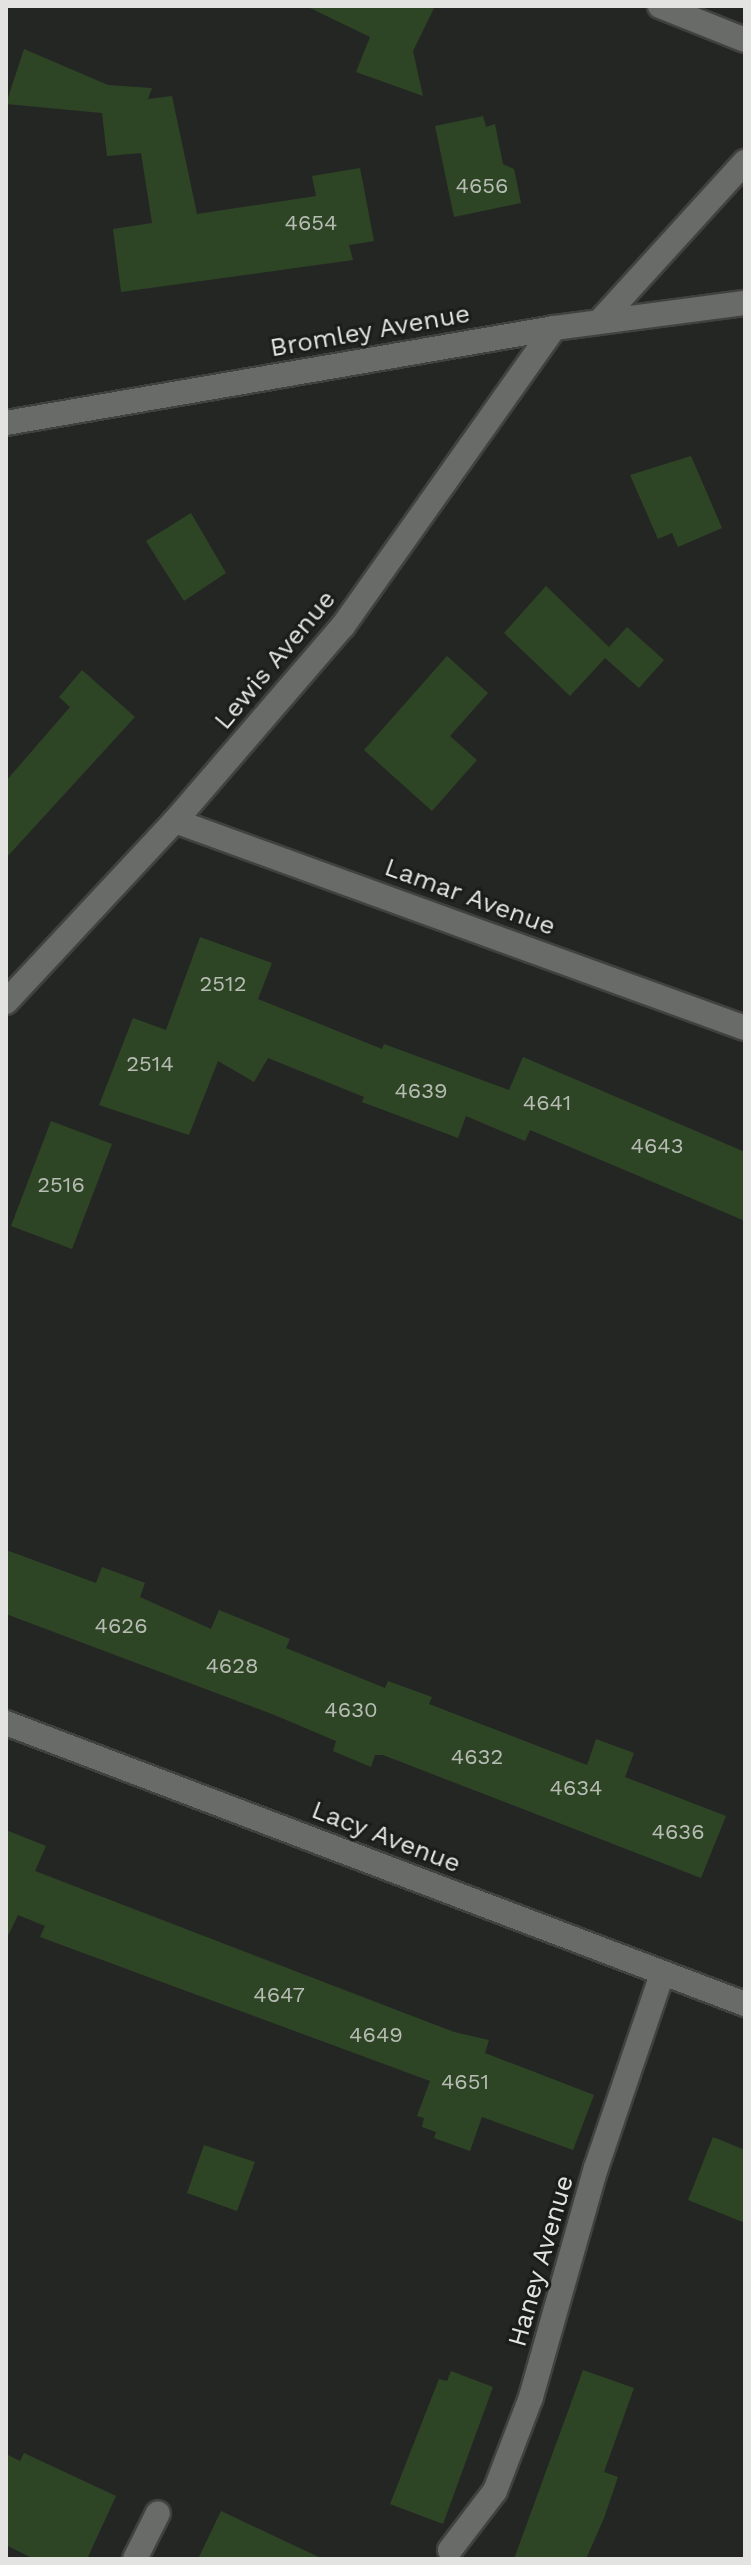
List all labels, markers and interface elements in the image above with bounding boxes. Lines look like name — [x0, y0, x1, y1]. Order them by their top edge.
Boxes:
house number: 4656 — [456, 173, 508, 199]
house number: 4654 — [284, 210, 338, 236]
street label: Bromley Avenue — [267, 298, 473, 364]
street label: Lewis Avenue — [207, 584, 343, 736]
street label: Lamar Avenue — [380, 851, 560, 943]
house number: 2512 — [199, 971, 247, 997]
house number: 2514 — [126, 1051, 174, 1077]
house number: 4639 — [394, 1078, 448, 1104]
house number: 4641 — [523, 1090, 571, 1116]
house number: 4643 — [630, 1133, 684, 1159]
house number: 2516 — [37, 1172, 85, 1198]
house number: 4626 — [94, 1613, 148, 1639]
house number: 4628 — [205, 1653, 259, 1679]
house number: 4630 — [324, 1697, 378, 1723]
house number: 4632 — [451, 1744, 503, 1770]
house number: 4634 — [549, 1775, 603, 1801]
street label: Lacy Avenue — [306, 1794, 466, 1880]
house number: 4636 — [651, 1819, 705, 1845]
house number: 4647 — [253, 1982, 305, 2008]
house number: 4649 — [349, 2022, 403, 2048]
house number: 4651 — [441, 2069, 489, 2095]
street label: Haney Avenue — [501, 2171, 581, 2351]

